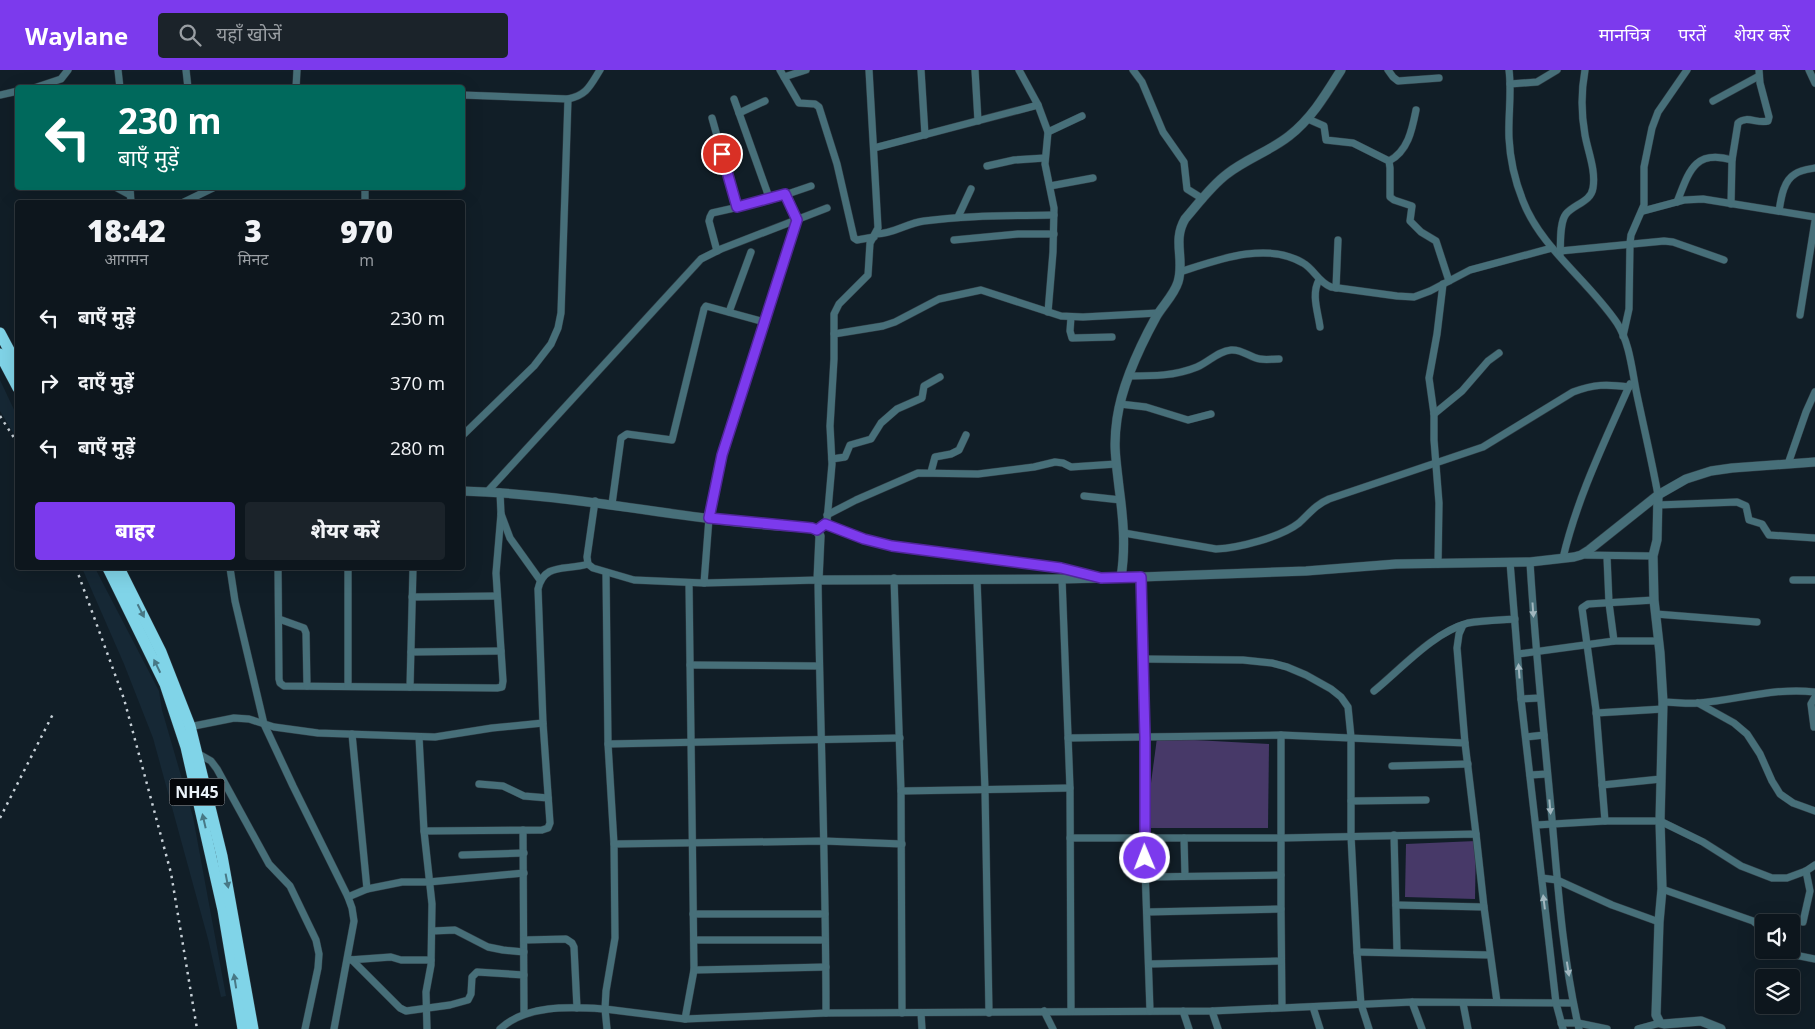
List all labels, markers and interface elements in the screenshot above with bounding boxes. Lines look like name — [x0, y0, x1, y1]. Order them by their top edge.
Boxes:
search box — [158, 13, 508, 58]
text: Waylane — [25, 19, 128, 52]
icon: search — [176, 21, 204, 49]
text: यहाँ खोजें — [216, 21, 282, 47]
text: मानचित्र — [1599, 22, 1650, 46]
text: परतें — [1678, 22, 1706, 46]
text: शेयर करें — [1734, 22, 1790, 46]
text: 230 m — [118, 97, 222, 144]
icon: left — [35, 105, 100, 170]
pin — [701, 133, 743, 175]
icon: arrive — [708, 140, 736, 168]
text: बाएँ मुड़ें — [118, 142, 179, 172]
text: 18:42 — [87, 210, 166, 251]
text: 3 — [244, 210, 262, 251]
text: 970 — [340, 211, 393, 252]
text: आगमन — [104, 248, 148, 270]
text: मिनट — [238, 248, 268, 270]
text: m — [359, 249, 374, 271]
icon: left — [35, 304, 63, 332]
text: बाएँ मुड़ें — [78, 304, 135, 330]
text: 230 m — [390, 305, 445, 331]
icon: right — [35, 369, 63, 397]
text: दाएँ मुड़ें — [78, 369, 134, 395]
text: 370 m — [390, 370, 445, 396]
icon: left — [35, 434, 63, 462]
text: बाएँ मुड़ें — [78, 434, 135, 460]
text: 280 m — [390, 435, 445, 461]
button: बाहर — [35, 502, 235, 560]
button: शेयर करें — [245, 502, 445, 560]
one-way arrow — [1529, 603, 1537, 619]
one-way arrow — [137, 604, 145, 618]
one-way arrow — [152, 659, 161, 674]
one-way arrow — [1515, 663, 1523, 679]
road number: NH45 — [170, 779, 224, 806]
one-way arrow — [1547, 799, 1555, 815]
one-way arrow — [200, 814, 208, 829]
position arrow — [1118, 831, 1170, 883]
one-way arrow — [224, 874, 232, 890]
one-way arrow — [1540, 894, 1548, 910]
map controls — [1755, 914, 1800, 1014]
button: sound — [1755, 914, 1800, 959]
one-way arrow — [1564, 961, 1572, 977]
button: layers — [1755, 969, 1800, 1014]
one-way arrow — [231, 972, 239, 988]

